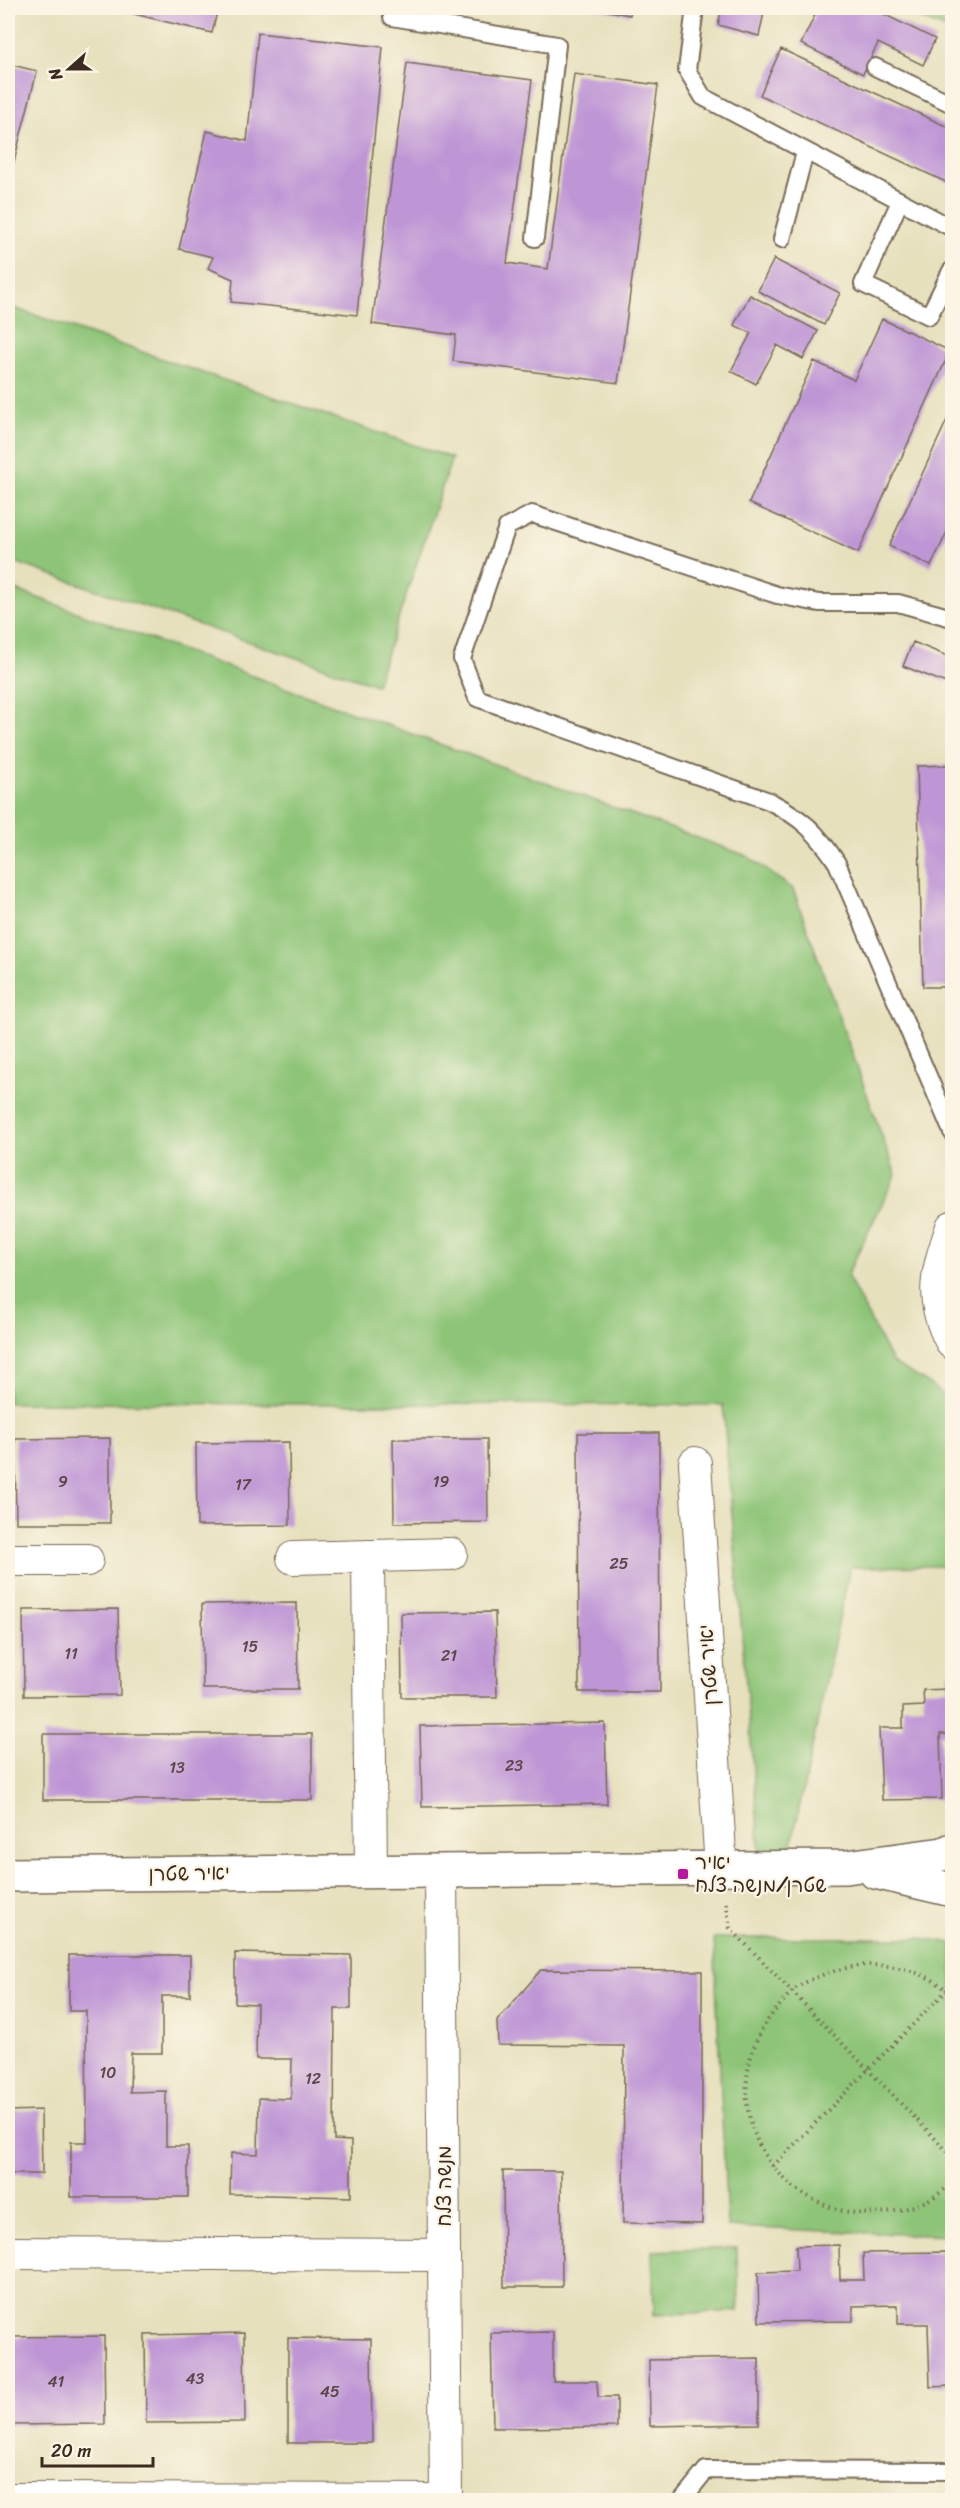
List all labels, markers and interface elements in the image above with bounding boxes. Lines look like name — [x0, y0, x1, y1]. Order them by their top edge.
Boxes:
north arrow — [39, 39, 99, 99]
text: N — [40, 63, 71, 86]
house number: 9 — [58, 1467, 68, 1496]
house number: 19 — [433, 1467, 450, 1496]
house number: 17 — [235, 1470, 252, 1499]
house number: 25 — [609, 1549, 629, 1578]
street label: יאיר שטרן — [688, 1623, 729, 1707]
house number: 15 — [242, 1632, 259, 1661]
house number: 11 — [64, 1639, 78, 1668]
house number: 21 — [441, 1641, 457, 1670]
house number: 23 — [505, 1751, 523, 1780]
house number: 13 — [169, 1753, 185, 1782]
place label: יאיר שטרן/מנשה צלח — [695, 1845, 827, 1903]
street label: יאיר שטרן — [148, 1855, 230, 1892]
marker: יאיר שטרן/מנשה צלח — [676, 1867, 690, 1881]
house number: 10 — [100, 2058, 116, 2087]
house number: 12 — [305, 2064, 321, 2093]
street label: מנשה צלח — [427, 2145, 462, 2227]
house number: 43 — [186, 2364, 205, 2393]
house number: 41 — [48, 2367, 65, 2396]
house number: 45 — [320, 2377, 340, 2406]
scale bar — [42, 2430, 153, 2468]
text: 20 m — [51, 2435, 91, 2467]

